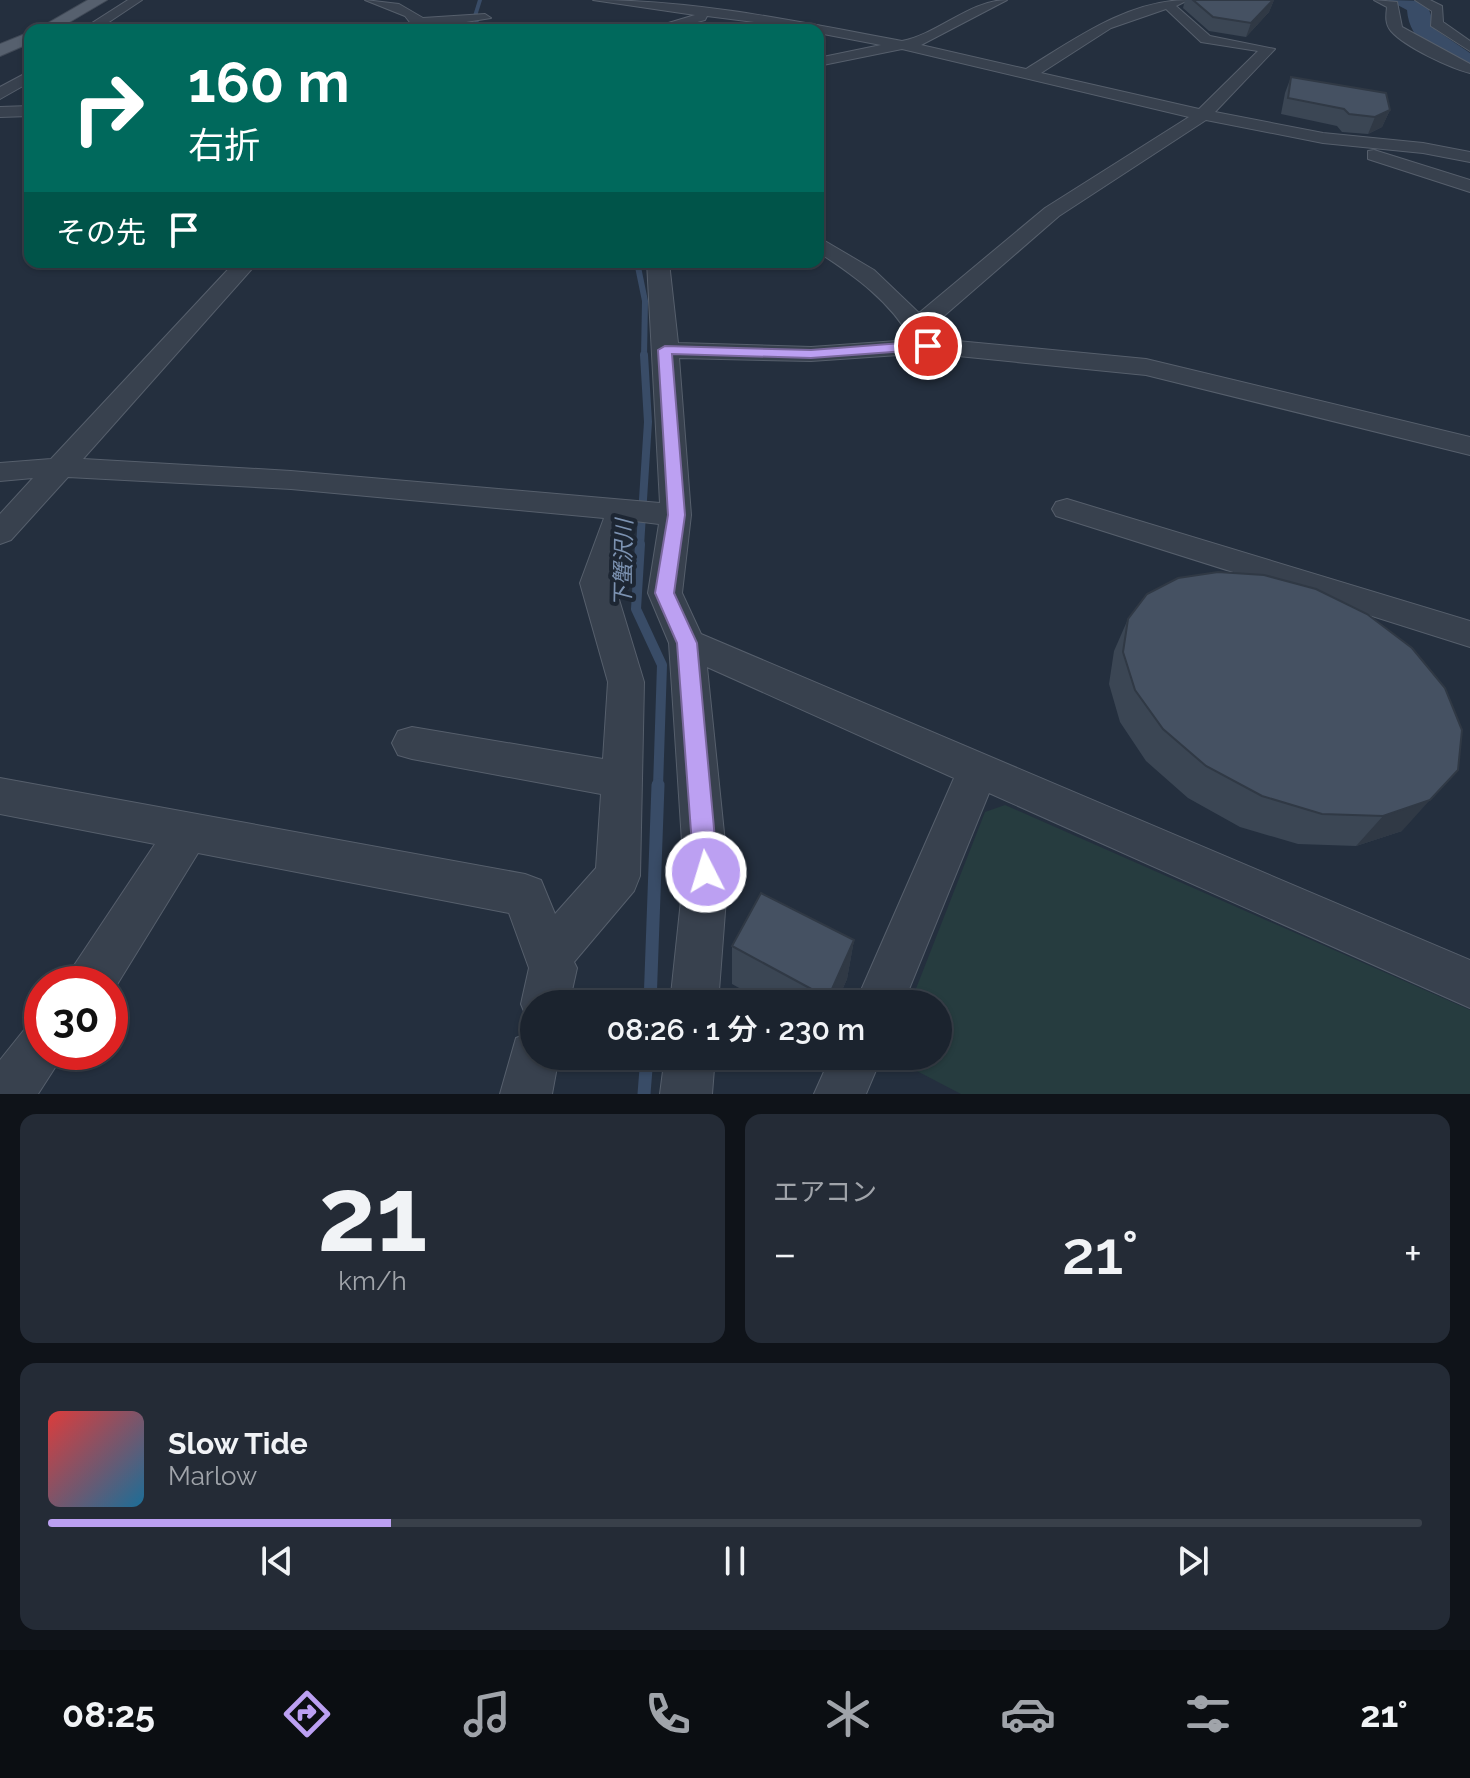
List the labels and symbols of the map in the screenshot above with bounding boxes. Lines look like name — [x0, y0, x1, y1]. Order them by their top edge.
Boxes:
pin — [894, 312, 962, 380]
water label: 下蟹沢川 — [609, 517, 637, 607]
position arrow — [664, 830, 748, 914]
speed limit sign: 30 — [24, 966, 128, 1070]

